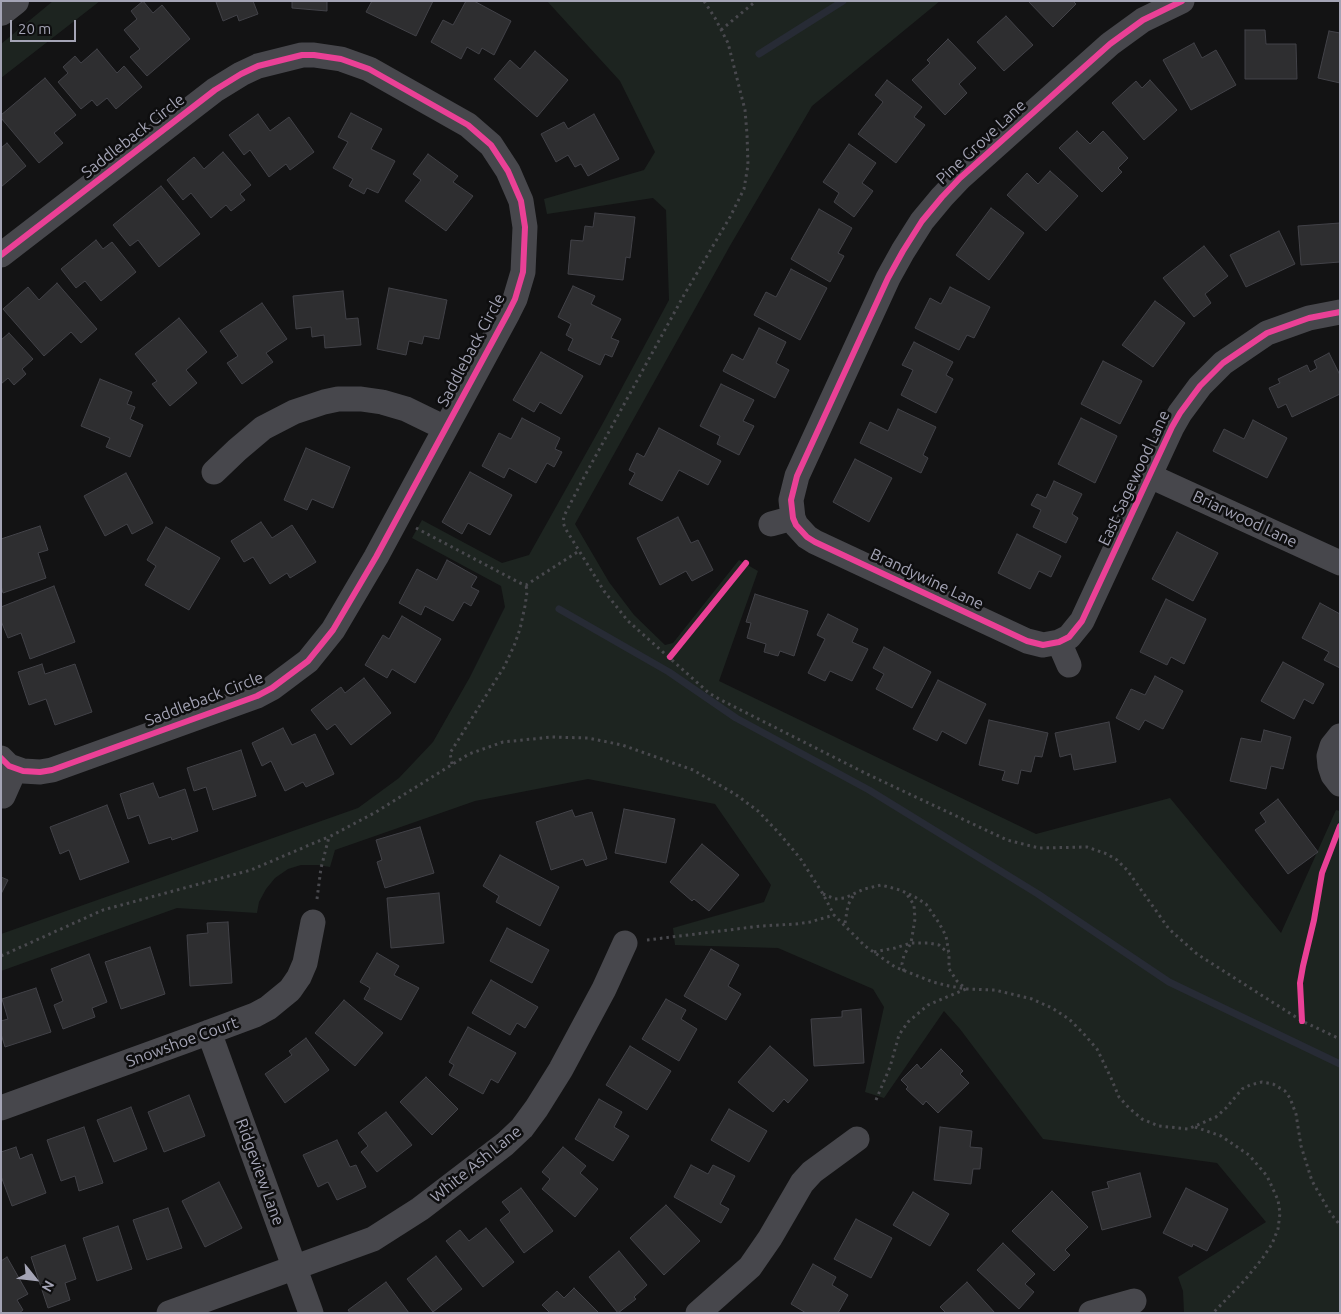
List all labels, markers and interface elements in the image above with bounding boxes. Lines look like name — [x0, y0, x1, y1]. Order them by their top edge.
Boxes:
scale bar — [12, 10, 79, 42]
text: 20 m — [18, 20, 51, 37]
street label: Saddleback Circle — [78, 90, 188, 182]
street label: Pine Grove Lane — [932, 96, 1030, 188]
street label: Saddleback Circle — [433, 290, 509, 410]
street label: East Sagewood Lane — [1094, 407, 1174, 549]
street label: Briarwood Lane — [1190, 486, 1300, 552]
street label: Brandywine Lane — [867, 544, 987, 614]
street label: Saddleback Circle — [142, 668, 266, 730]
street label: Snowshoe Court — [123, 1013, 241, 1071]
street label: Ridgeview Lane — [232, 1116, 288, 1228]
street label: White Ash Lane — [427, 1122, 525, 1206]
north arrow — [10, 1254, 60, 1304]
text: N — [39, 1278, 58, 1295]

